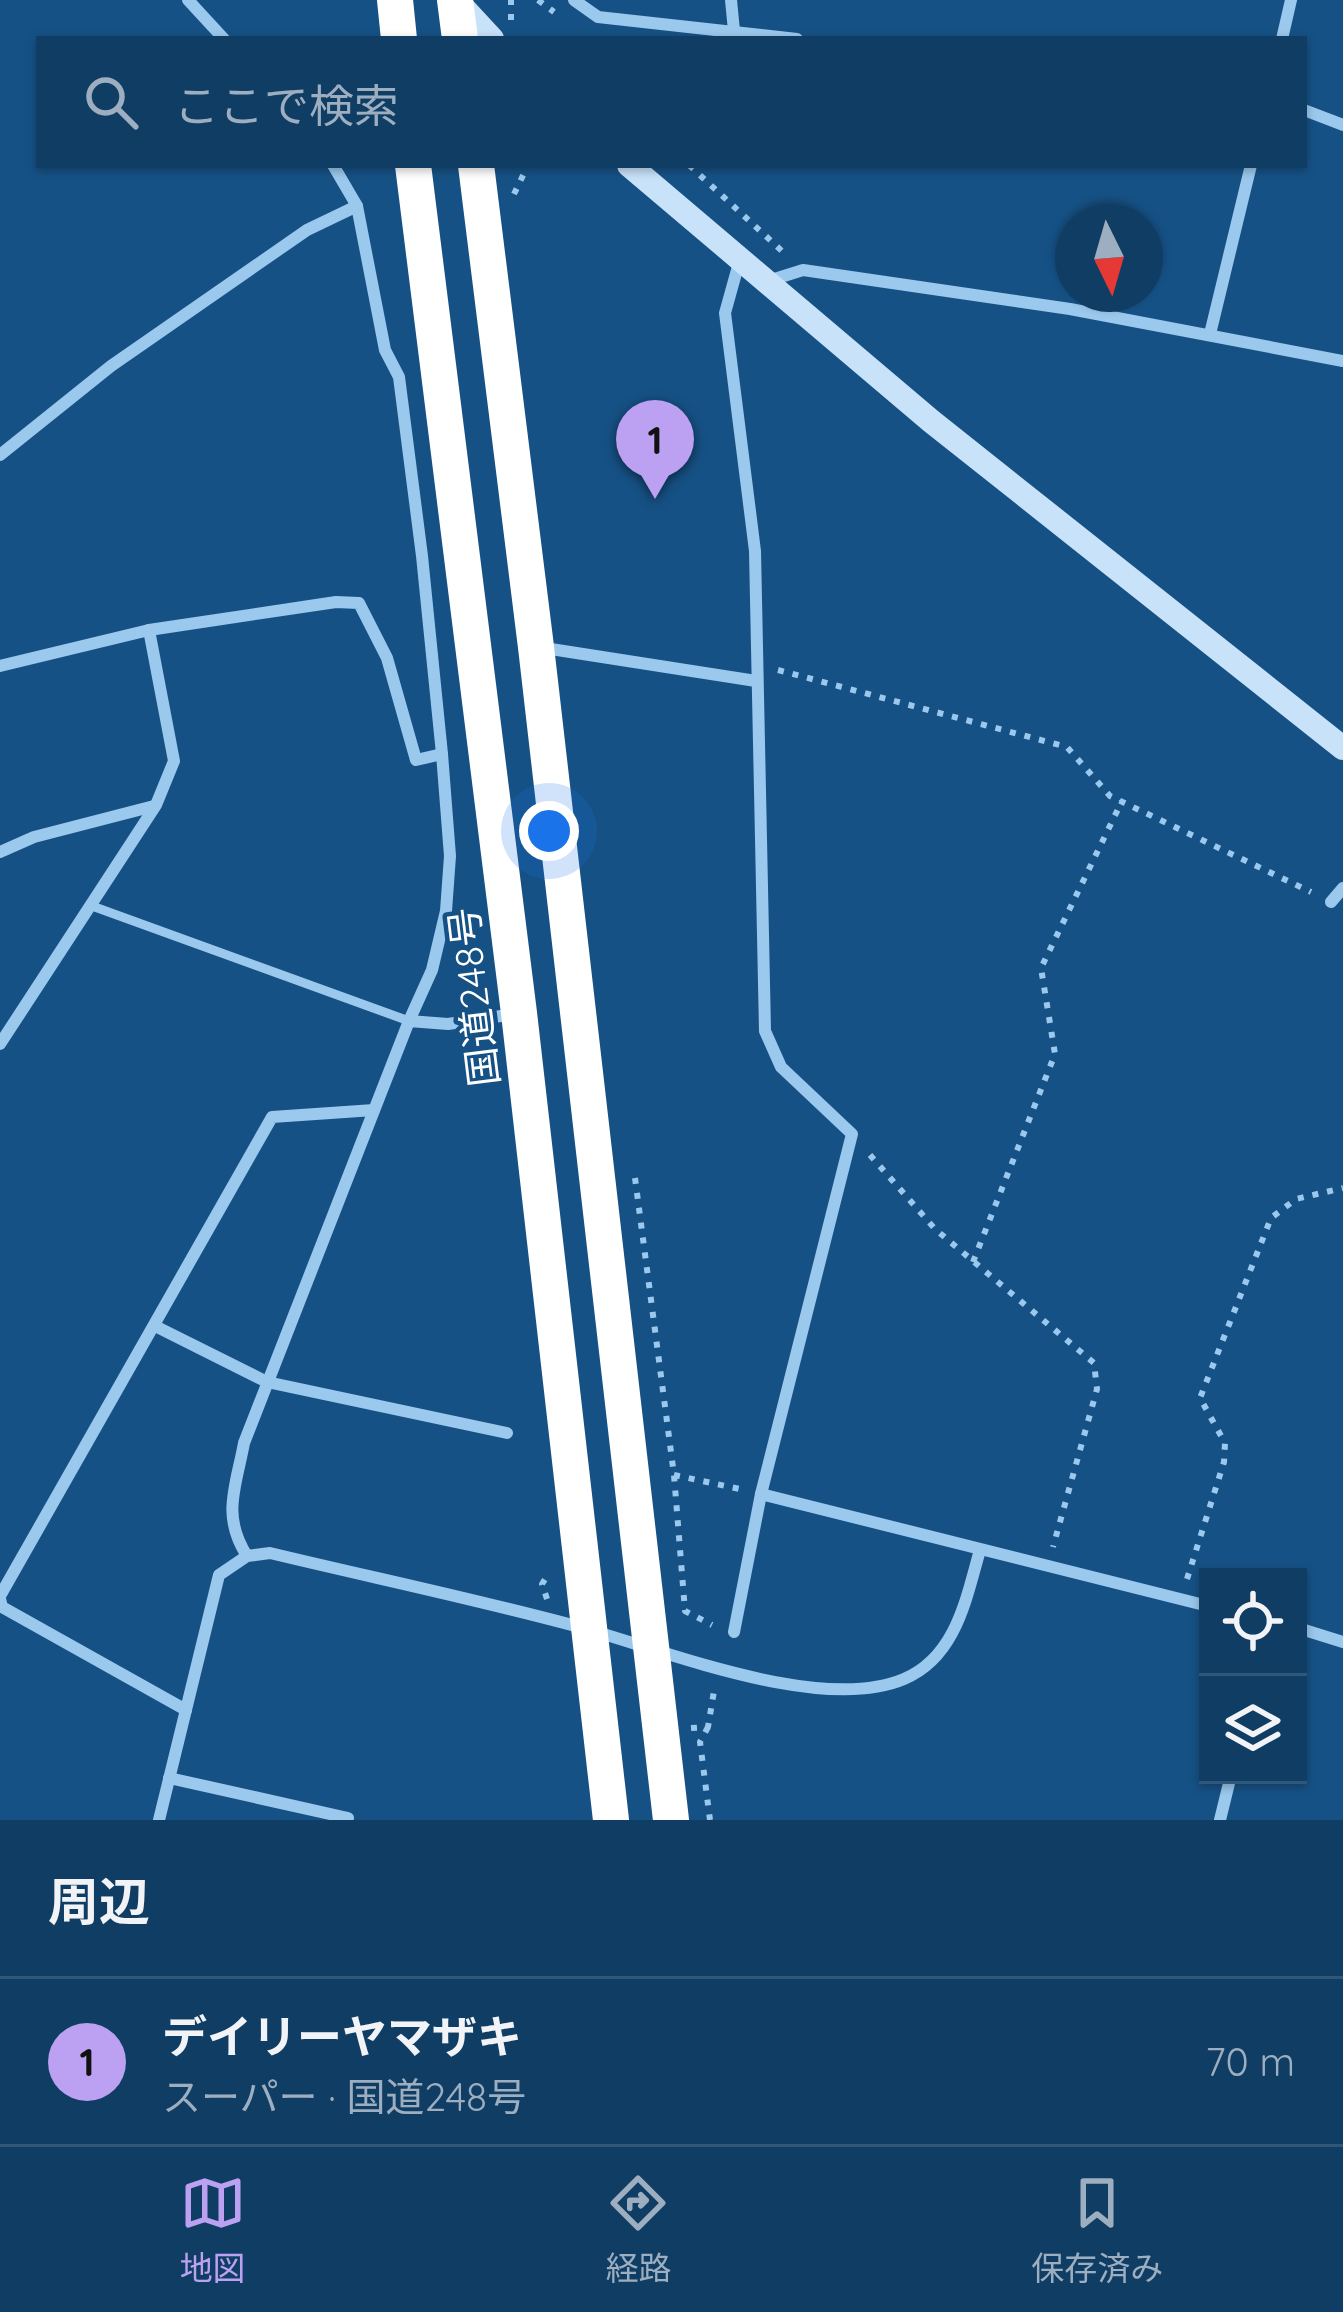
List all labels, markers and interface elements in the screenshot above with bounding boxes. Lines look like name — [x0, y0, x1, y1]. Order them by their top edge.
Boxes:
search box — [36, 36, 1307, 168]
icon: search — [78, 69, 144, 135]
text: ここで検索 — [174, 77, 399, 133]
north arrow — [1055, 204, 1163, 312]
pin: 1 — [616, 400, 694, 499]
your location — [519, 801, 579, 861]
street label: 国道248号 — [438, 905, 509, 1089]
map controls — [1199, 1568, 1307, 1784]
button: locate — [1199, 1568, 1307, 1676]
button: layers — [1199, 1676, 1307, 1784]
text: 周辺 — [48, 1869, 150, 1933]
text: デイリーヤマザキ — [162, 2008, 522, 2064]
text: 1 — [79, 2037, 95, 2086]
text: 70 m — [1206, 2037, 1295, 2086]
text: スーパー · 国道248号 — [162, 2072, 526, 2121]
tab: 地図 — [180, 2170, 246, 2290]
tab: 経路 — [605, 2170, 671, 2290]
tab: 保存済み — [1031, 2170, 1163, 2290]

